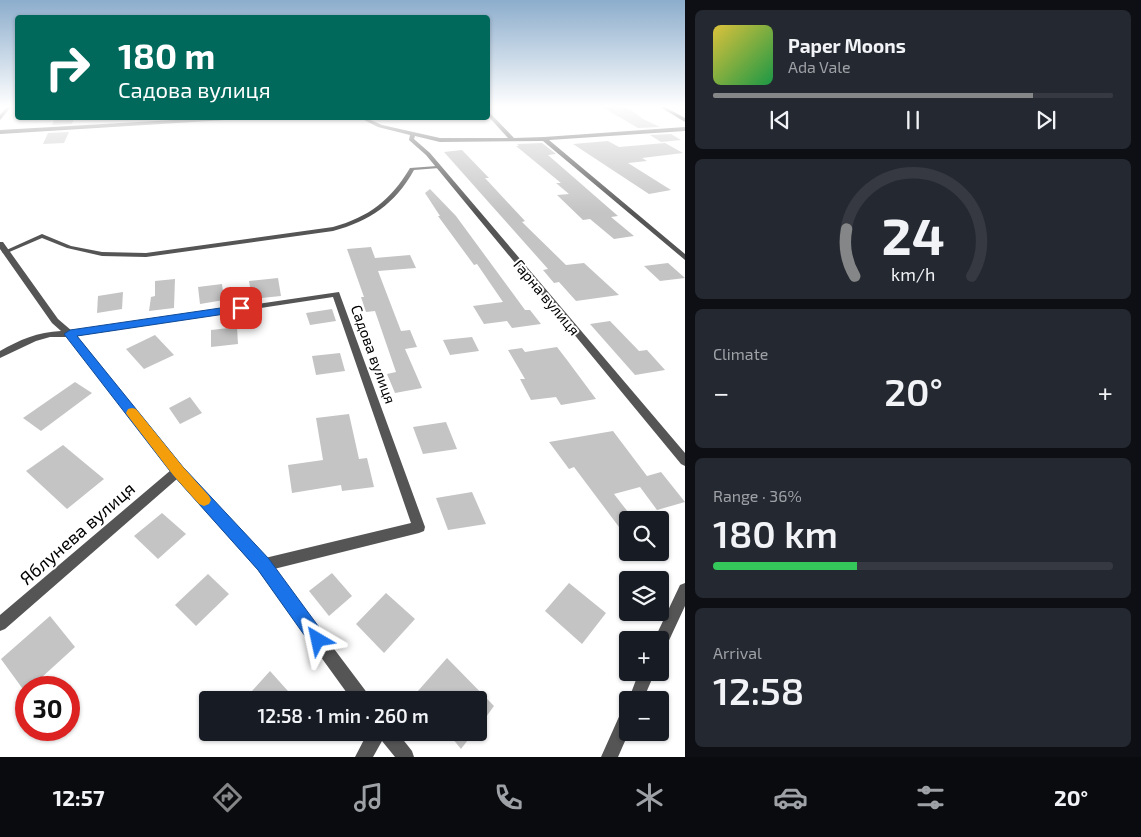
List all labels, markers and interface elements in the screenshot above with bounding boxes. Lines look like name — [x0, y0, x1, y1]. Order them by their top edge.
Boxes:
text: 180 m — [118, 34, 215, 76]
text: Paper Moons — [788, 34, 906, 57]
icon: right — [35, 35, 100, 100]
text: Ada Vale — [788, 57, 851, 76]
text: Садова вулиця — [118, 76, 271, 102]
icon: previous — [766, 106, 794, 134]
icon: pause — [899, 106, 927, 134]
icon: next — [1032, 106, 1060, 134]
text: 24 — [881, 203, 945, 265]
street label: Гарна вулиця — [509, 255, 584, 339]
text: km/h — [891, 263, 935, 285]
pin — [220, 287, 262, 329]
icon: arrive — [227, 294, 255, 322]
street label: Садова вулиця — [347, 302, 400, 406]
text: Climate — [713, 344, 768, 363]
text: 20° — [884, 368, 943, 414]
text: − — [713, 375, 729, 409]
text: + — [1098, 375, 1113, 409]
street label: Яблунева вулиця — [15, 477, 139, 589]
text: Range · 36% — [713, 486, 802, 505]
text: 180 km — [713, 510, 838, 556]
map controls — [619, 511, 669, 741]
button: search — [619, 511, 669, 561]
button: layers — [619, 571, 669, 621]
position arrow — [291, 613, 343, 665]
button: + — [619, 631, 669, 681]
text: Arrival — [713, 643, 762, 662]
text: 12:58 — [713, 667, 804, 713]
speed limit sign: 30 — [15, 676, 80, 741]
button: − — [619, 691, 669, 741]
text: 12:58 · 1 min · 260 m — [257, 704, 429, 727]
icon: directions — [210, 780, 245, 815]
icon: music — [351, 780, 386, 815]
icon: phone — [491, 780, 526, 815]
icon: climate — [632, 780, 667, 815]
icon: car — [773, 780, 808, 815]
icon: filters — [913, 780, 948, 815]
text: 12:57 — [53, 784, 105, 810]
text: 20° — [1054, 784, 1088, 810]

